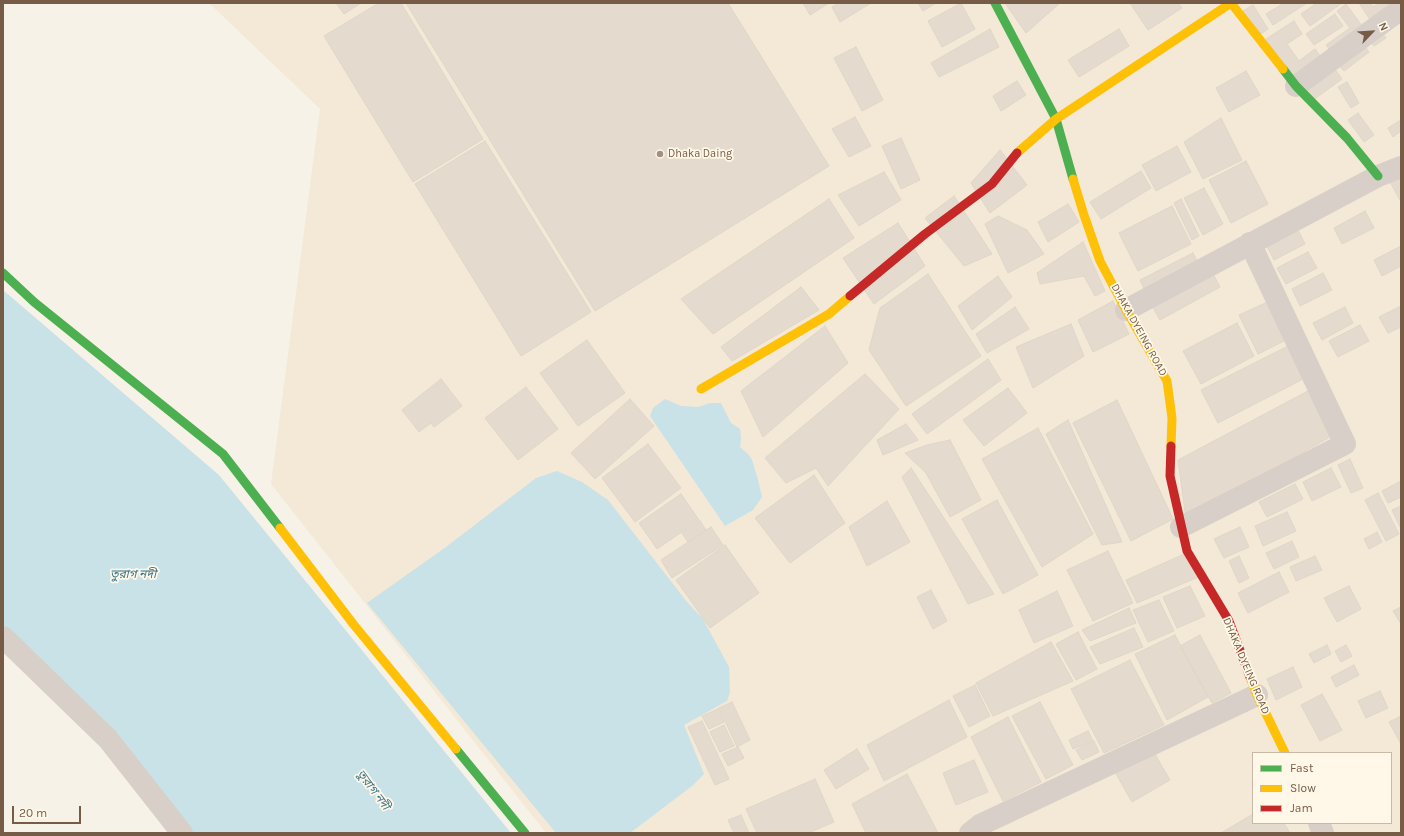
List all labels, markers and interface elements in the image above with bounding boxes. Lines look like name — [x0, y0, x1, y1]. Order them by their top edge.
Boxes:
north arrow — [1352, 12, 1392, 52]
text: N — [1376, 20, 1391, 33]
place label: Dhaka Daing — [668, 147, 732, 161]
marker: Dhaka Daing — [655, 149, 665, 159]
street label: DHAKA DYEING ROAD — [1108, 282, 1170, 378]
water label: তুরাগ নদী — [110, 568, 156, 582]
street label: DHAKA DYEING ROAD — [1220, 616, 1272, 716]
legend — [1252, 752, 1392, 824]
text: Fast — [1290, 761, 1313, 775]
water label: তুরাগ নদী — [353, 767, 393, 813]
text: Slow — [1290, 781, 1316, 795]
scale bar — [14, 798, 83, 824]
text: Jam — [1290, 801, 1313, 815]
text: 20 m — [19, 806, 47, 820]

